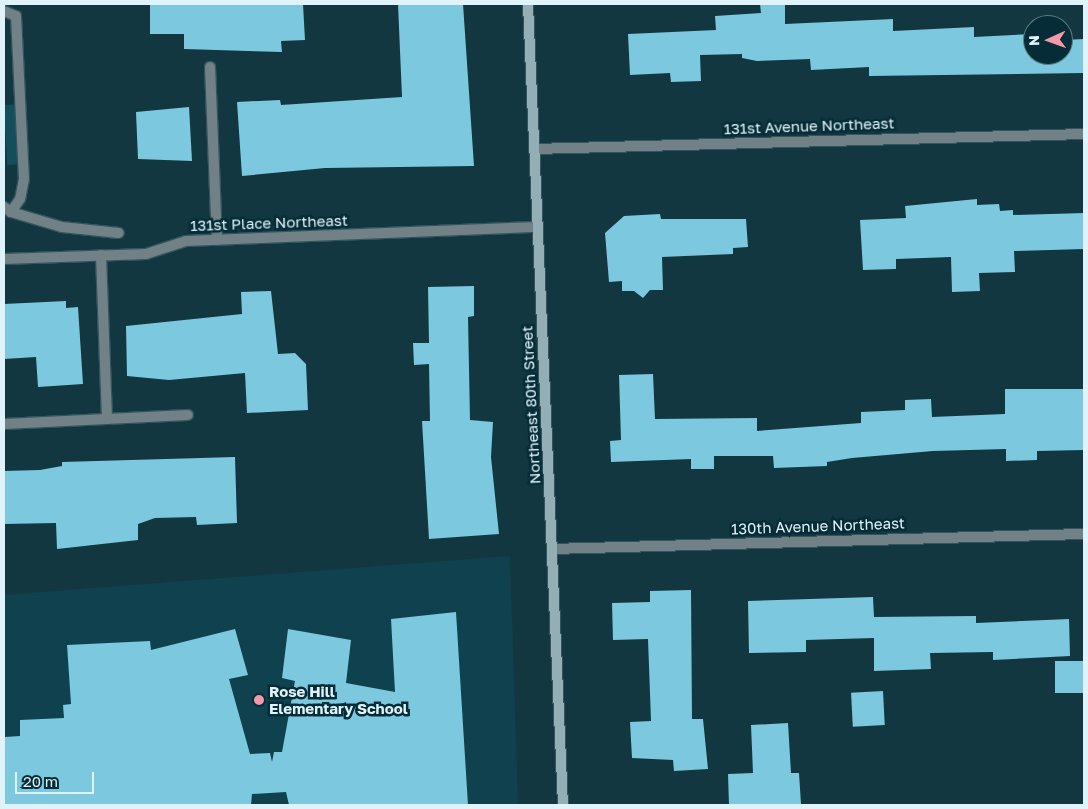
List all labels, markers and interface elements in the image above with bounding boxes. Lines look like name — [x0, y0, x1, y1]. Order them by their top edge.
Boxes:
north arrow — [1023, 15, 1073, 65]
text: N — [1025, 35, 1042, 46]
street label: 131st Avenue Northeast — [723, 114, 895, 138]
street label: 131st Place Northeast — [190, 211, 348, 235]
street label: Northeast 80th Street — [518, 325, 544, 485]
street label: 130th Avenue Northeast — [731, 514, 905, 538]
place label: Rose Hill Elementary School — [269, 682, 408, 717]
marker: Rose Hill Elementary School — [253, 694, 265, 706]
scale bar — [18, 762, 96, 794]
text: 20 m — [23, 772, 58, 790]

